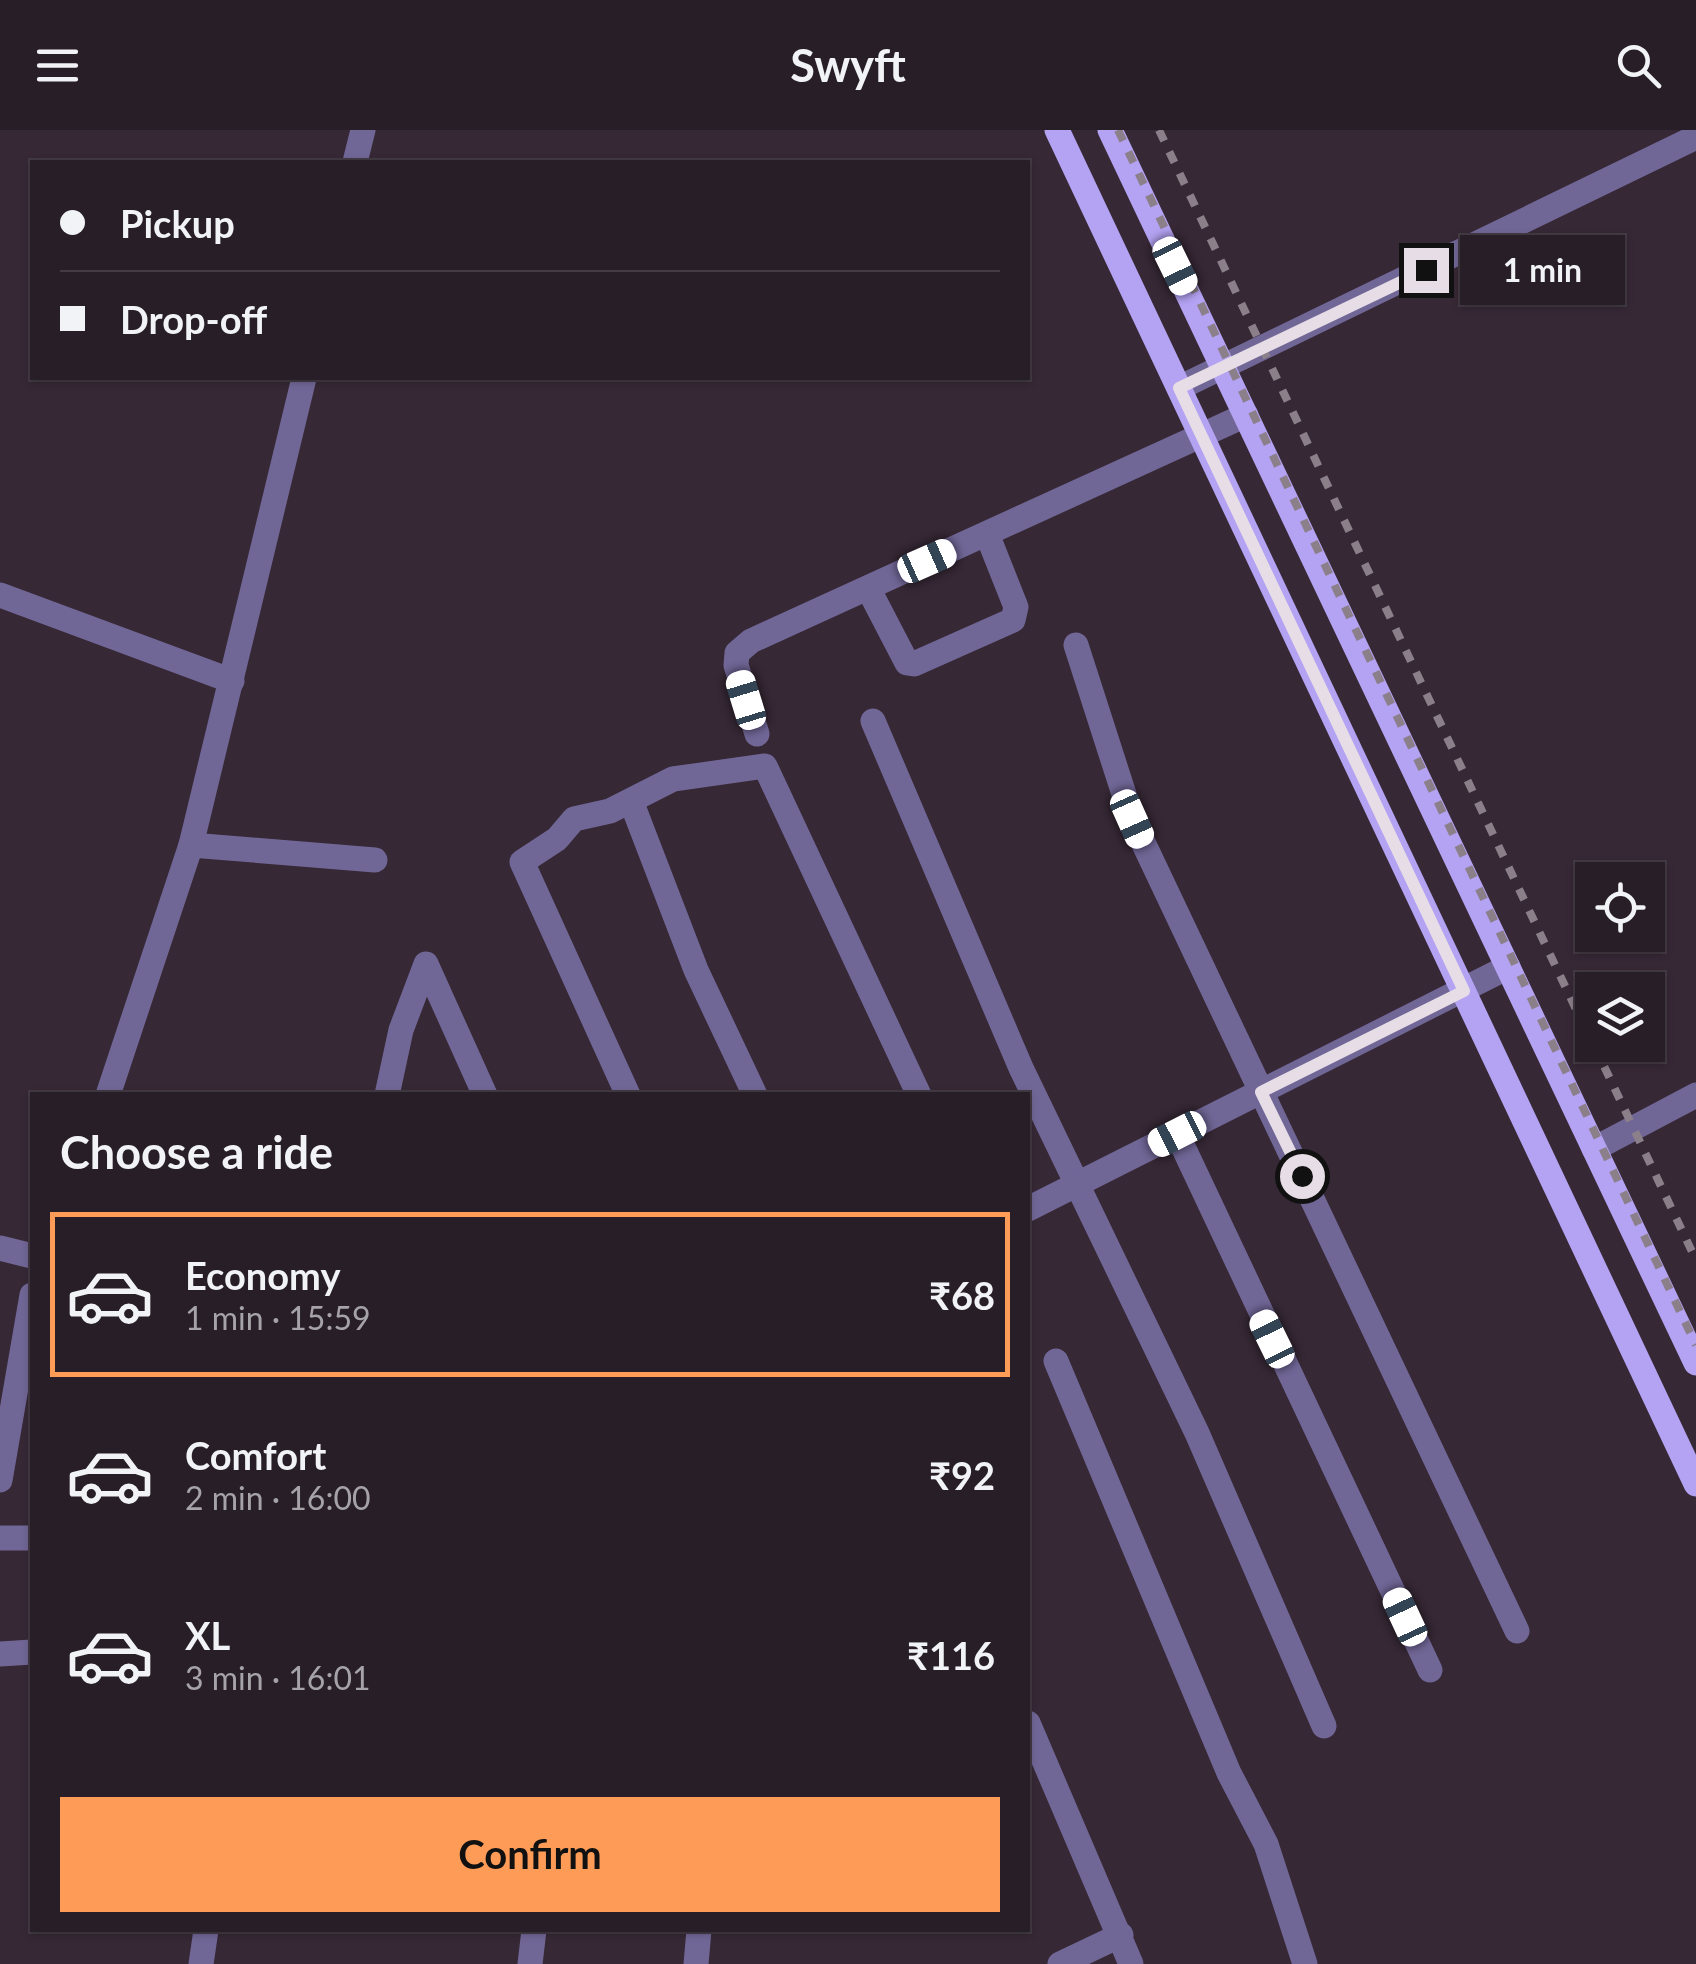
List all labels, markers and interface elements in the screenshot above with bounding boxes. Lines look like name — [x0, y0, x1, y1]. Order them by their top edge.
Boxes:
icon: menu — [30, 38, 85, 93]
text: Swyft — [790, 38, 906, 92]
icon: search — [1611, 38, 1666, 93]
text: Pickup — [120, 200, 235, 246]
car — [1148, 232, 1202, 300]
callout: 1 min — [1461, 235, 1626, 305]
route end — [1404, 248, 1449, 293]
text: 1 min — [1503, 250, 1582, 289]
text: Drop-off — [120, 296, 267, 342]
car — [893, 535, 961, 587]
car — [723, 667, 769, 733]
car — [1106, 785, 1158, 853]
map controls — [1575, 862, 1665, 1062]
button: locate — [1575, 862, 1665, 952]
button: layers — [1575, 972, 1665, 1062]
car — [1143, 1107, 1211, 1161]
text: Choose a ride — [60, 1125, 333, 1179]
route start — [1280, 1154, 1325, 1199]
icon: car — [65, 1250, 155, 1340]
text: Economy — [185, 1252, 340, 1298]
text: ₹68 — [929, 1272, 995, 1318]
text: 1 min · 15:59 — [185, 1298, 371, 1337]
car — [1245, 1305, 1299, 1373]
icon: car — [65, 1430, 155, 1520]
text: Comfort — [185, 1432, 326, 1478]
text: ₹92 — [929, 1452, 995, 1498]
text: 2 min · 16:00 — [185, 1478, 371, 1517]
car — [1379, 1583, 1431, 1651]
icon: car — [65, 1610, 155, 1700]
text: XL — [185, 1612, 230, 1658]
text: ₹116 — [907, 1632, 995, 1678]
text: 3 min · 16:01 — [185, 1658, 371, 1697]
button: Confirm — [60, 1797, 1000, 1912]

